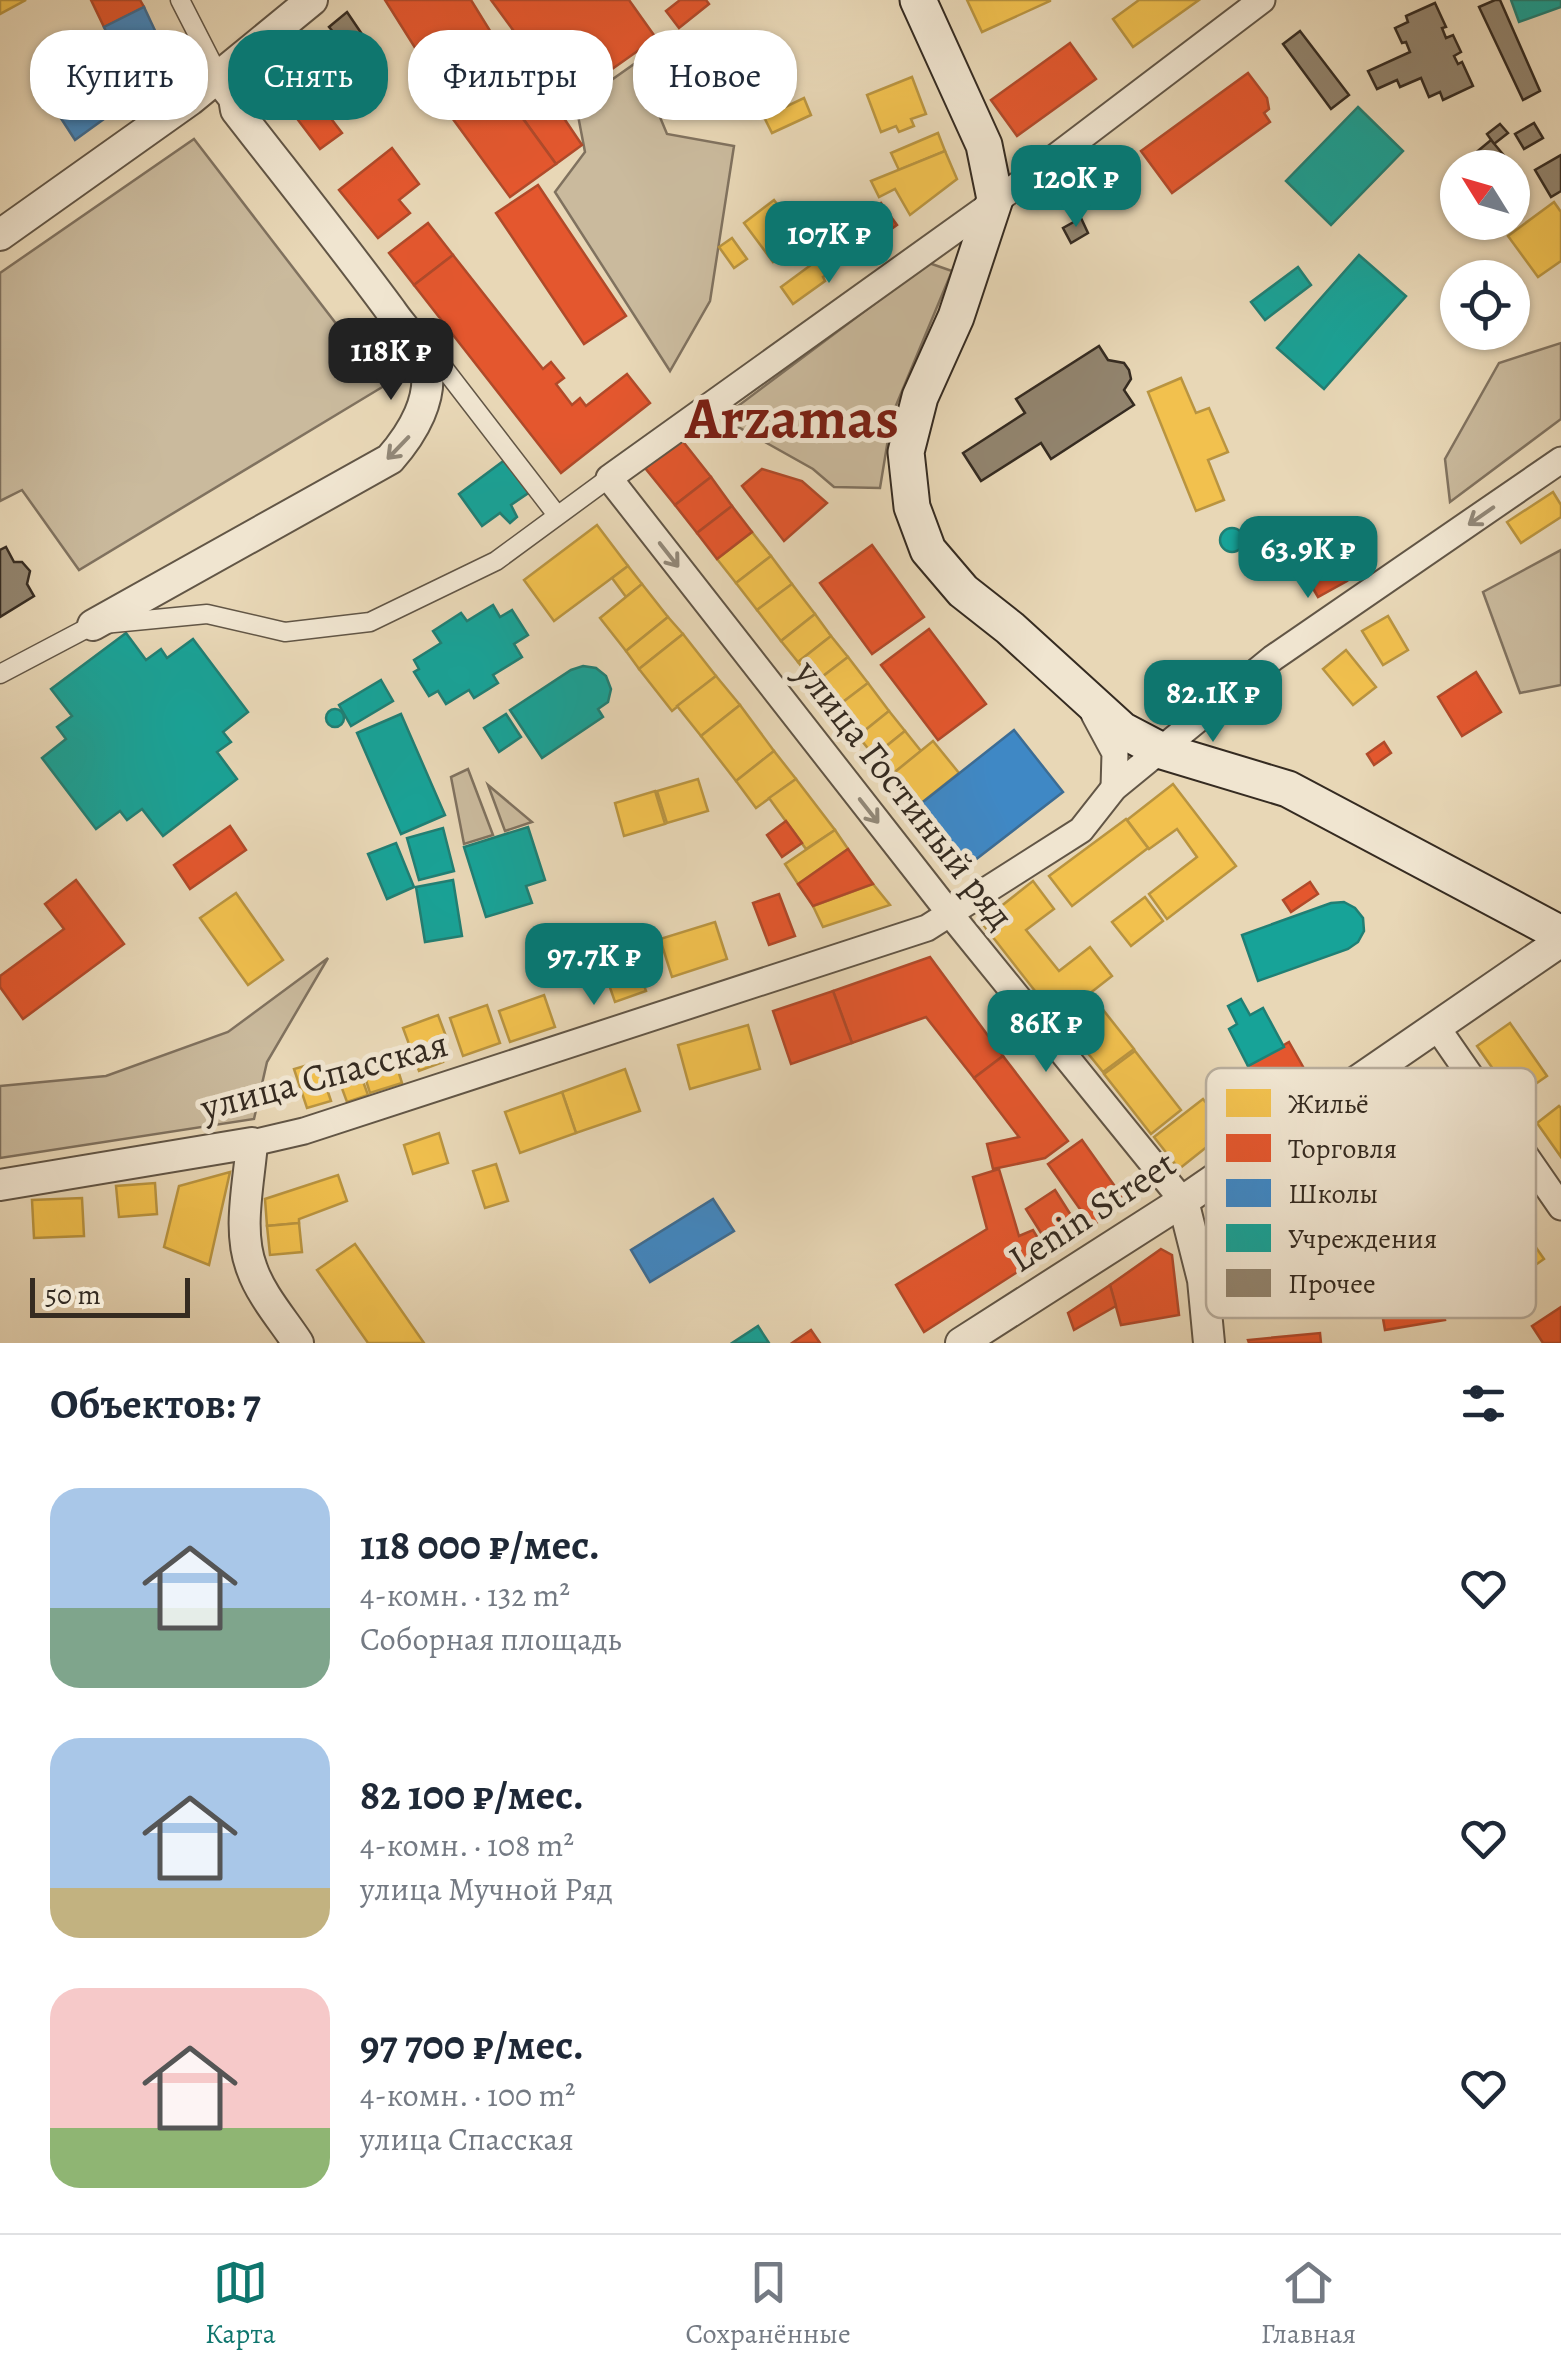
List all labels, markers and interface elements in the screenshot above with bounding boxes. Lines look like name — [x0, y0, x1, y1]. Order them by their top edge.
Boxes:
chip: Купить — [30, 30, 208, 120]
chip: Снять — [228, 30, 388, 120]
chip: Фильтры — [408, 30, 613, 120]
chip: Новое — [633, 30, 797, 120]
pin: 120K ₽ — [995, 145, 1157, 230]
north arrow — [1440, 150, 1530, 240]
map controls — [1440, 150, 1530, 350]
text: 120K ₽ — [1033, 155, 1119, 199]
pin: 107K ₽ — [748, 201, 910, 286]
text: 107K ₽ — [787, 211, 871, 255]
button: locate — [1440, 260, 1530, 350]
pin: 118K ₽ — [310, 318, 472, 403]
text: 118K ₽ — [350, 328, 432, 372]
district label: Arzamas — [684, 379, 899, 458]
one-way arrow — [386, 436, 410, 460]
one-way arrow — [1468, 505, 1495, 526]
pin: 63.9K ₽ — [1216, 516, 1400, 601]
text: 63.9K ₽ — [1260, 526, 1356, 570]
one-way arrow — [658, 541, 679, 568]
street label: улица Гостиный ряд — [783, 648, 1027, 940]
pin: 82.1K ₽ — [1121, 660, 1305, 745]
text: 82.1K ₽ — [1166, 670, 1260, 714]
one-way arrow — [858, 797, 880, 823]
pin: 97.7K ₽ — [502, 923, 686, 1008]
text: 97.7K ₽ — [547, 933, 641, 977]
pin: 86K ₽ — [976, 990, 1116, 1075]
text: 86K ₽ — [1009, 1000, 1083, 1044]
street label: улица Спасская — [194, 1017, 453, 1133]
legend — [1206, 1068, 1536, 1318]
text: Жильё — [1288, 1085, 1369, 1123]
text: Торговля — [1288, 1130, 1397, 1168]
street label: Lenin Street — [998, 1138, 1186, 1284]
text: Школы — [1288, 1175, 1378, 1213]
text: Учреждения — [1288, 1220, 1437, 1258]
text: Прочее — [1288, 1265, 1376, 1303]
scale bar — [30, 1273, 190, 1318]
text: 50 m — [45, 1276, 101, 1314]
text: Объектов: 7 — [50, 1375, 261, 1432]
icon: filters — [1456, 1376, 1511, 1431]
text: 118 000 ₽/мес. — [360, 1516, 600, 1573]
icon: home — [130, 1528, 250, 1648]
icon: heart — [1456, 1561, 1511, 1616]
text: 4-комн. · 132 m² — [360, 1573, 570, 1617]
text: Соборная площадь — [360, 1617, 622, 1661]
text: 82 100 ₽/мес. — [360, 1766, 584, 1823]
icon: home — [130, 1778, 250, 1898]
icon: heart — [1456, 1811, 1511, 1866]
text: 4-комн. · 108 m² — [360, 1823, 574, 1867]
text: улица Мучной Ряд — [360, 1867, 613, 1911]
text: 97 700 ₽/мес. — [360, 2016, 584, 2073]
icon: home — [130, 2028, 250, 2148]
icon: heart — [1456, 2061, 1511, 2116]
text: 4-комн. · 100 m² — [360, 2073, 576, 2117]
text: улица Спасская — [360, 2117, 574, 2161]
tab: Карта — [205, 2255, 276, 2353]
tab: Сохранённые — [686, 2255, 851, 2353]
tab: Главная — [1261, 2255, 1356, 2353]

